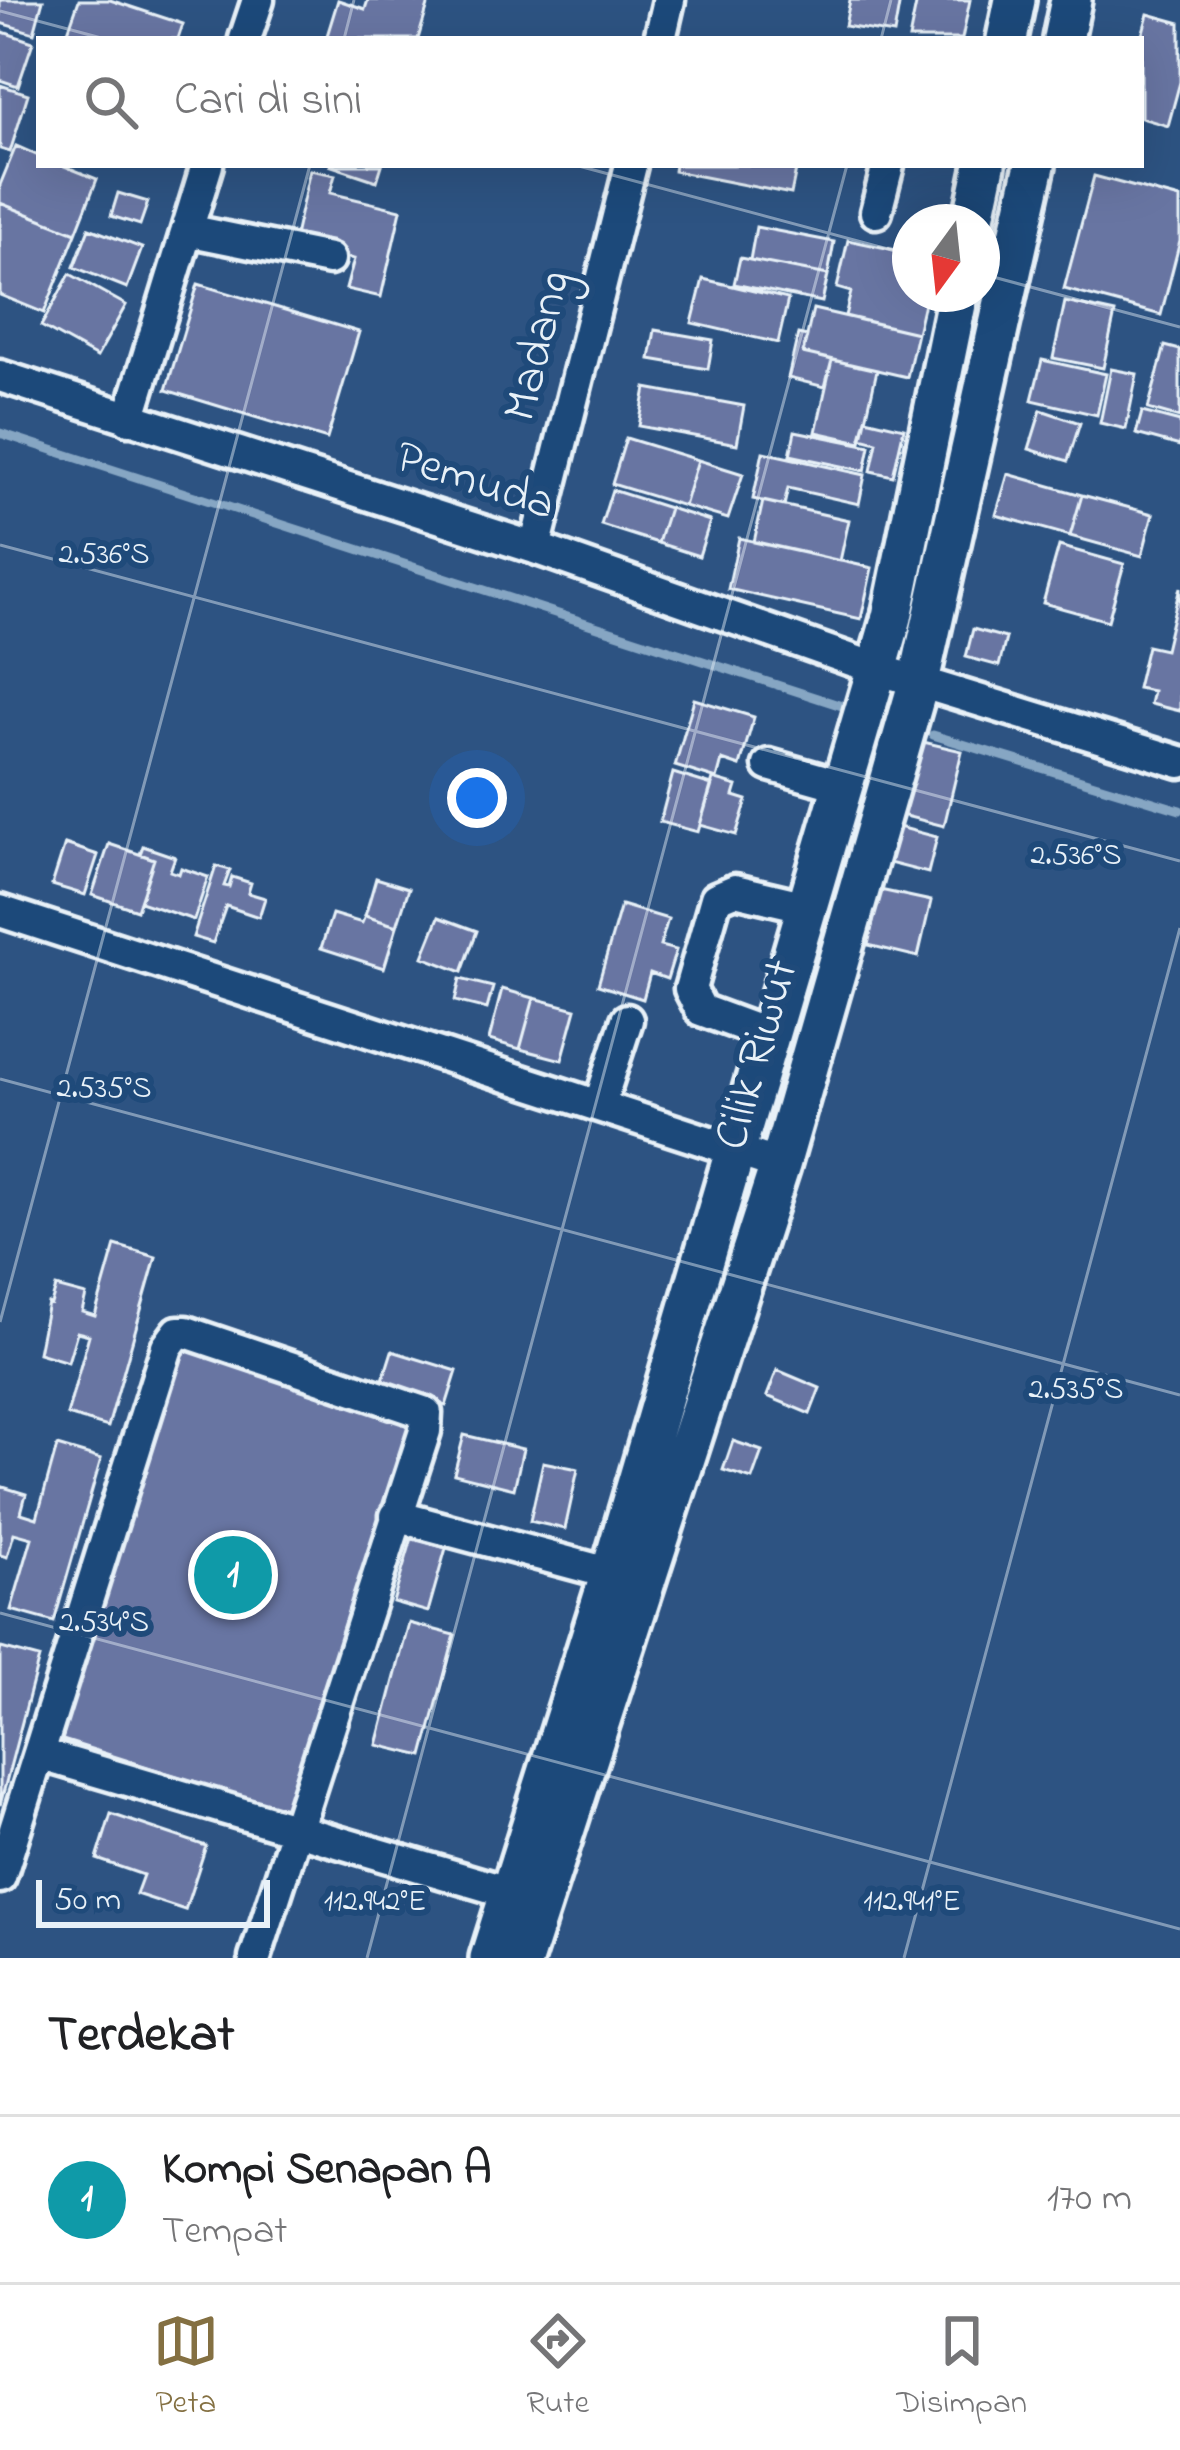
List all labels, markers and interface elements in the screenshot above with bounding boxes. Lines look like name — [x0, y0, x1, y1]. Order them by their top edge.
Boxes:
search box — [36, 36, 1144, 168]
icon: search — [78, 69, 144, 135]
text: Cari di sini — [174, 69, 362, 135]
north arrow — [892, 204, 1000, 312]
street label: Madang — [487, 263, 592, 429]
street label: Pemuda — [386, 423, 564, 541]
text: 2.536°S — [58, 534, 150, 578]
your location — [447, 768, 507, 828]
text: 2.536°S — [1030, 835, 1122, 879]
street label: Cilik Riwut — [698, 952, 818, 1158]
text: 2.535°S — [56, 1068, 152, 1112]
text: 2.535°S — [1028, 1369, 1124, 1413]
pin: 1 — [194, 1530, 272, 1620]
text: 2.534°S — [59, 1602, 149, 1646]
scale bar — [36, 1874, 270, 1927]
text: 50 m — [54, 1877, 121, 1925]
text: 112.942°E — [324, 1881, 426, 1925]
text: 112.941°E — [863, 1881, 961, 1925]
text: Terdekat — [48, 1999, 234, 2074]
text: Kompi Senapan A — [162, 2138, 491, 2204]
text: 1 — [81, 2171, 93, 2228]
text: 170 m — [1047, 2171, 1132, 2228]
text: Tempat — [162, 2204, 287, 2261]
tab: Peta — [153, 2308, 219, 2428]
tab: Rute — [525, 2308, 591, 2428]
tab: Disimpan — [897, 2308, 1027, 2428]

